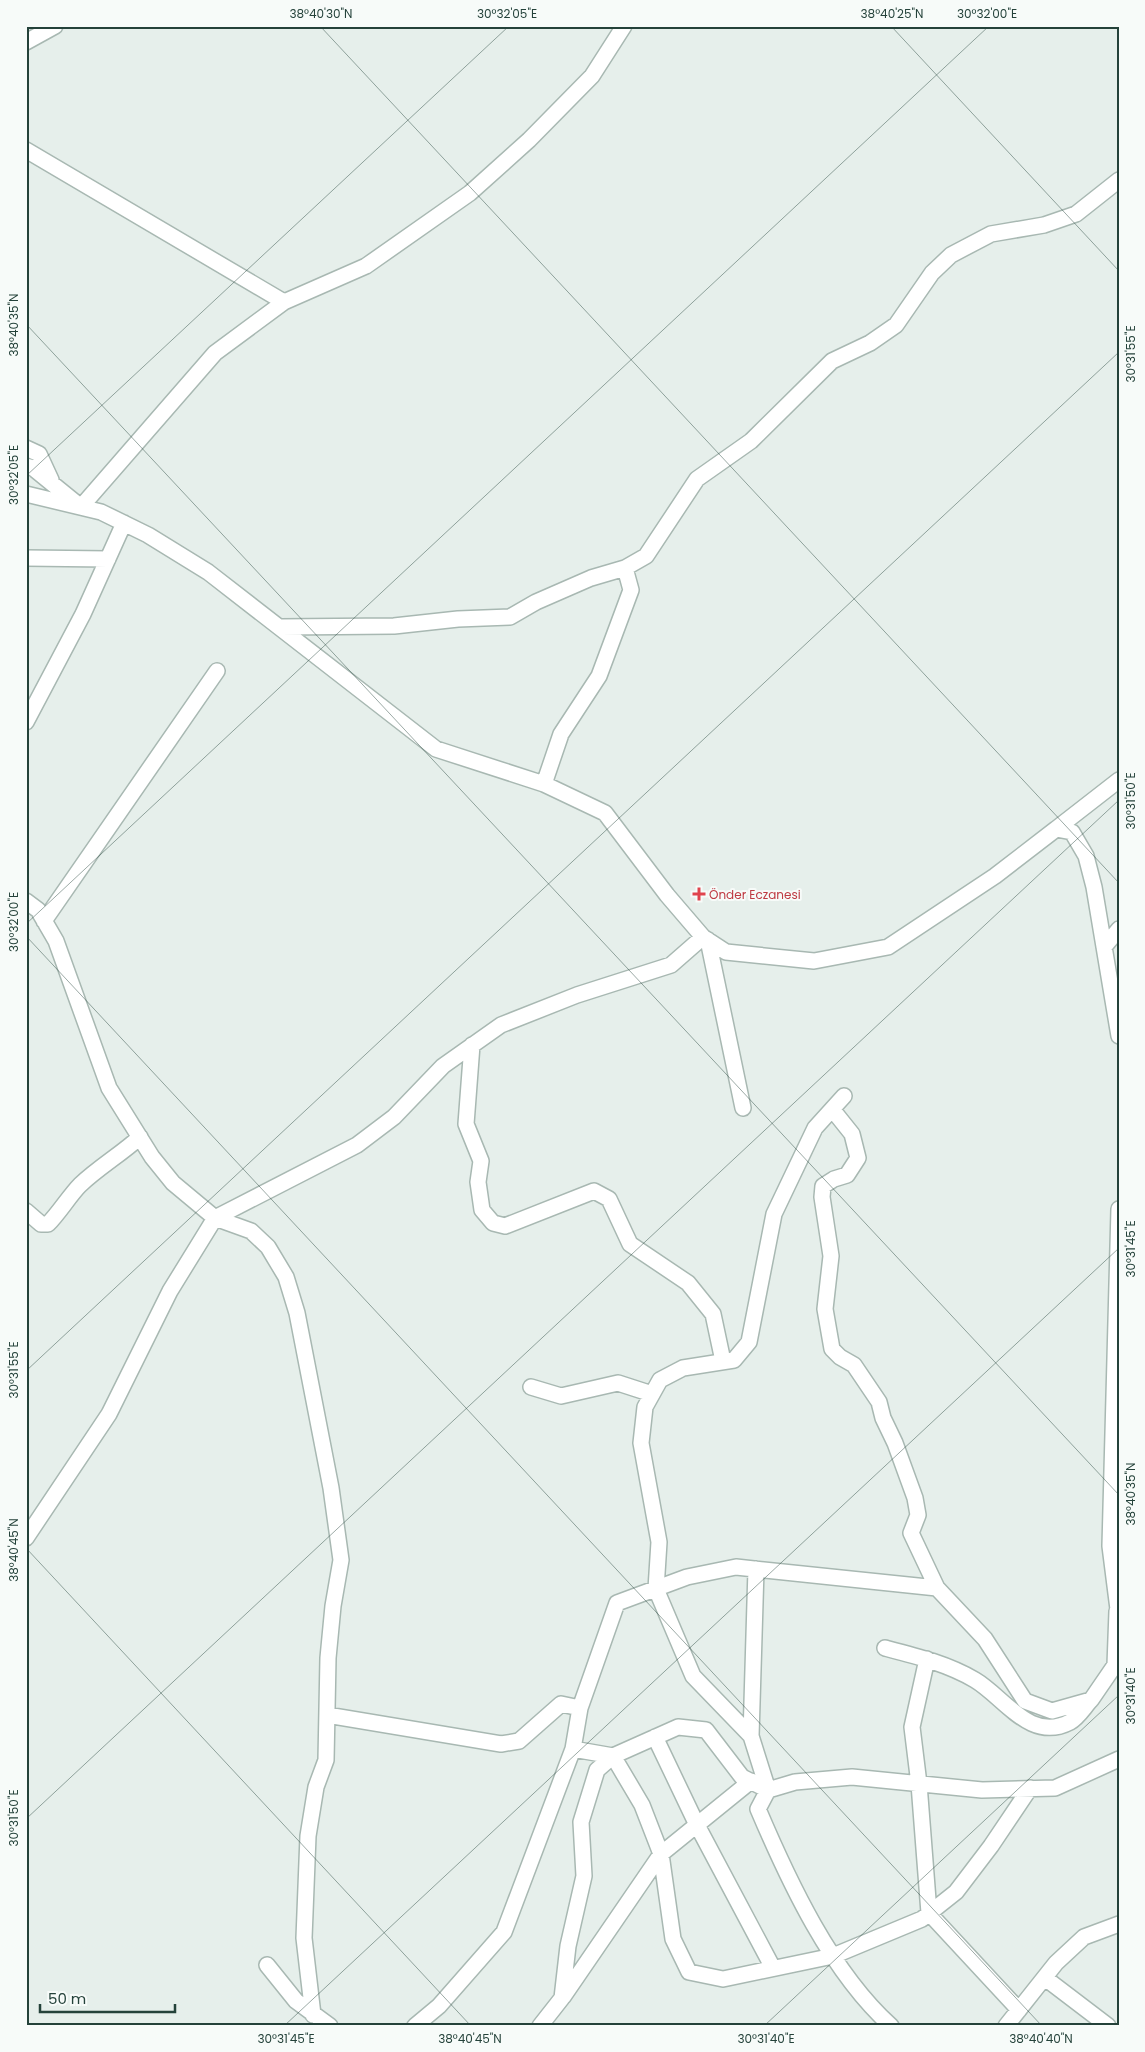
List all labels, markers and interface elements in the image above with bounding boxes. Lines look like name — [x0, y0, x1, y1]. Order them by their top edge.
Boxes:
text: 38°40'30"N — [289, 5, 353, 22]
text: 30°32'05"E — [477, 5, 537, 22]
text: 38°40'25"N — [861, 5, 923, 22]
text: 30°32'00"E — [957, 5, 1017, 22]
text: 38°40'35"N — [5, 293, 22, 357]
text: 30°31'55"E — [1122, 325, 1139, 383]
text: 30°32'05"E — [5, 445, 22, 505]
text: 30°31'50"E — [1122, 772, 1139, 830]
place label: Önder Eczanesi — [709, 886, 801, 903]
marker: Önder Eczanesi — [693, 888, 705, 900]
text: 30°32'00"E — [5, 892, 22, 952]
text: 30°31'45"E — [1122, 1220, 1139, 1278]
text: 30°31'55"E — [5, 1341, 22, 1399]
text: 38°40'35"N — [1122, 1462, 1139, 1526]
text: 38°40'45"N — [5, 1518, 22, 1582]
text: 30°31'40"E — [1122, 1667, 1139, 1725]
text: 30°31'50"E — [5, 1789, 22, 1847]
scale bar — [40, 1982, 175, 2014]
text: 50 m — [48, 1988, 86, 2009]
text: 30°31'45"E — [257, 2030, 315, 2047]
text: 38°40'45"N — [438, 2030, 502, 2047]
text: 30°31'40"E — [737, 2030, 795, 2047]
text: 38°40'40"N — [1009, 2030, 1073, 2047]

